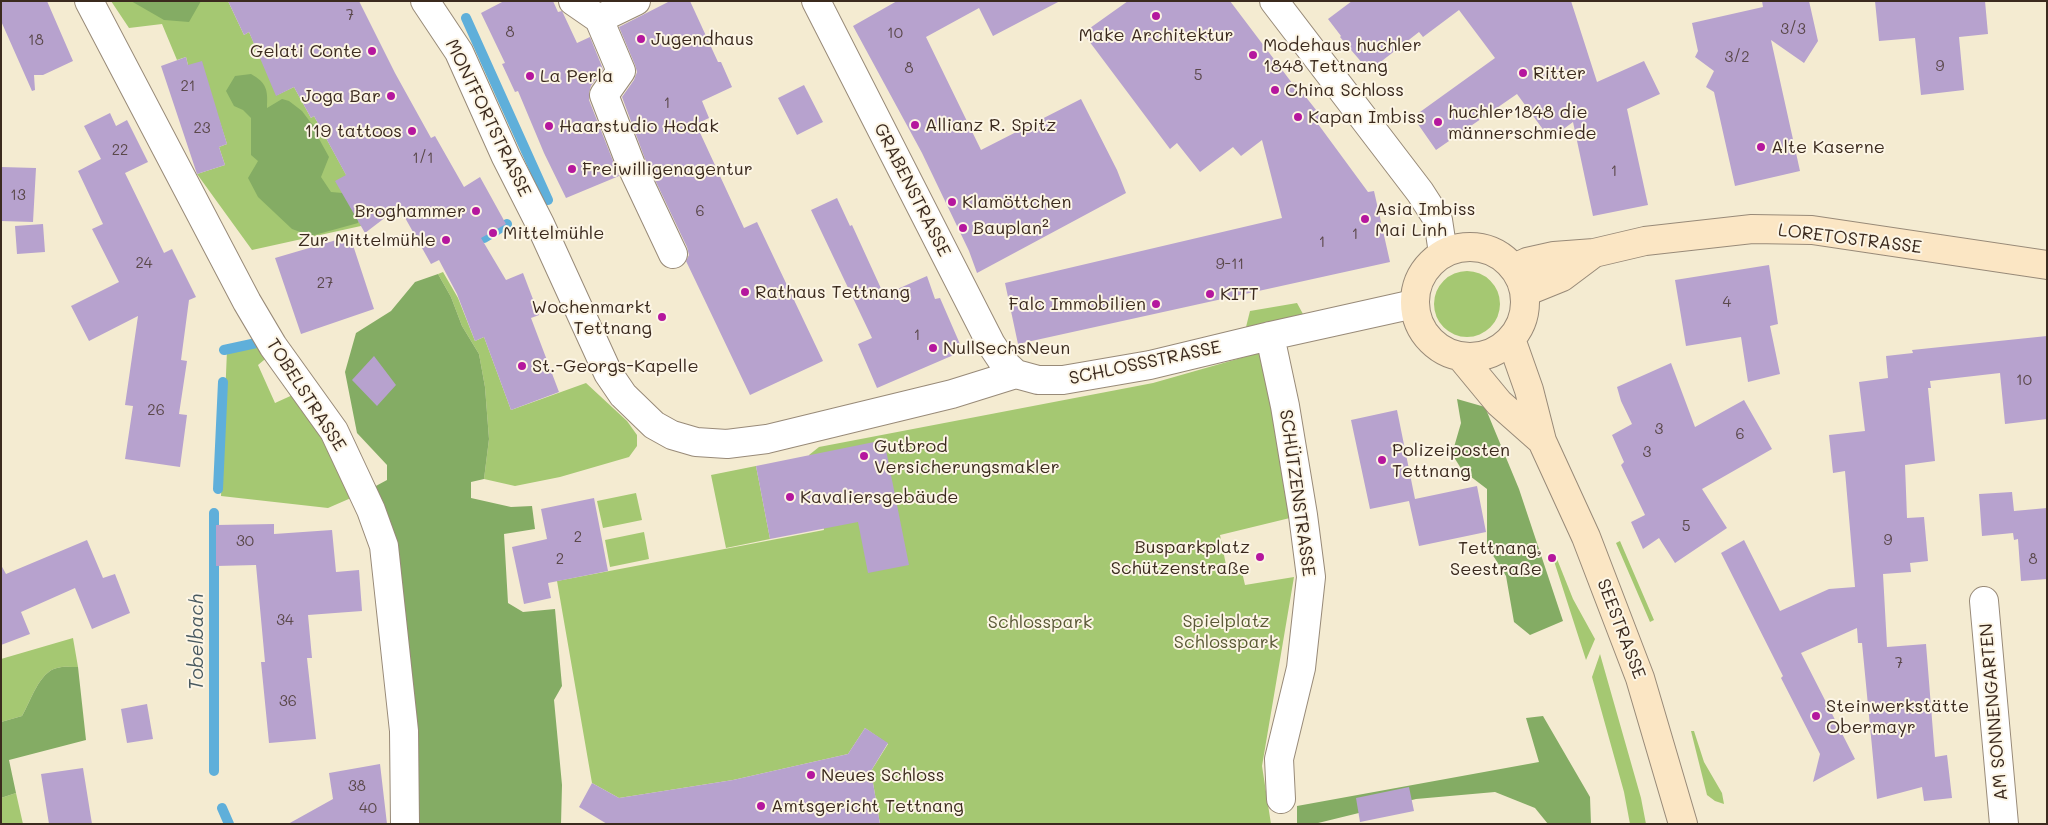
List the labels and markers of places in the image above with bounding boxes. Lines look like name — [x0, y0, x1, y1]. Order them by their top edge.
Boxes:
marker: Make Architektur — [1150, 10, 1162, 22]
place label: Make Architektur — [1078, 24, 1234, 46]
place label: Jugendhaus — [651, 28, 754, 50]
marker: Jugendhaus — [635, 33, 647, 45]
place label: Modehaus huchler 1848 Tettnang — [1263, 34, 1422, 76]
place label: Gelati Conte — [250, 40, 362, 62]
marker: Gelati Conte — [366, 45, 378, 57]
marker: Modehaus huchler 1848 Tettnang — [1247, 49, 1259, 61]
place label: Ritter — [1533, 62, 1586, 84]
place label: La Perla — [540, 65, 613, 87]
marker: Ritter — [1517, 67, 1529, 79]
marker: La Perla — [524, 70, 536, 82]
place label: China Schloss — [1285, 79, 1404, 101]
marker: China Schloss — [1269, 84, 1281, 96]
place label: Joga Bar — [302, 85, 381, 107]
marker: Joga Bar — [385, 90, 397, 102]
place label: huchler1848 die männerschmiede — [1448, 101, 1597, 144]
place label: Kapan Imbiss — [1308, 106, 1425, 128]
marker: Kapan Imbiss — [1292, 111, 1304, 123]
place label: Allianz R. Spitz — [925, 114, 1056, 136]
place label: Haarstudio Hodak — [559, 115, 719, 137]
marker: huchler1848 die männerschmiede — [1432, 116, 1444, 128]
marker: Allianz R. Spitz — [909, 119, 921, 131]
place label: 119 tattoos — [304, 120, 402, 142]
marker: Haarstudio Hodak — [543, 120, 555, 132]
marker: 119 tattoos — [406, 125, 418, 137]
place label: Alte Kaserne — [1771, 136, 1885, 158]
marker: Alte Kaserne — [1755, 141, 1767, 153]
place label: Freiwilligenagentur — [582, 158, 753, 180]
marker: Freiwilligenagentur — [566, 163, 578, 175]
place label: Klamöttchen — [962, 191, 1071, 213]
marker: Klamöttchen — [946, 196, 958, 208]
place label: Asia Imbiss Mai Linh — [1375, 198, 1475, 240]
place label: Broghammer — [354, 200, 466, 222]
marker: Broghammer — [470, 205, 482, 217]
marker: Asia Imbiss Mai Linh — [1359, 213, 1371, 225]
place label: Bauplan² — [973, 217, 1049, 239]
place label: Mittelmühle — [503, 222, 604, 244]
marker: Bauplan² — [957, 222, 969, 234]
marker: Mittelmühle — [487, 227, 499, 239]
place label: Zur Mittelmühle — [298, 229, 436, 251]
marker: Zur Mittelmühle — [440, 234, 452, 246]
place label: Rathaus Tettnang — [755, 281, 910, 303]
place label: KITT — [1220, 283, 1259, 305]
marker: Rathaus Tettnang — [739, 286, 751, 298]
marker: KITT — [1204, 288, 1216, 300]
place label: Falc Immobilien — [1008, 293, 1146, 315]
place label: Wochenmarkt Tettnang — [532, 296, 652, 338]
marker: Falc Immobilien — [1150, 298, 1162, 310]
marker: Wochenmarkt Tettnang — [656, 311, 668, 323]
place label: NullSechsNeun — [943, 337, 1070, 359]
marker: NullSechsNeun — [927, 342, 939, 354]
place label: St.-Georgs-Kapelle — [532, 355, 699, 377]
marker: St.-Georgs-Kapelle — [516, 360, 528, 372]
place label: Gutbrod Versicherungsmakler — [874, 435, 1060, 478]
place label: Polizeiposten Tettnang — [1392, 439, 1510, 482]
marker: Gutbrod Versicherungsmakler — [858, 450, 870, 462]
marker: Polizeiposten Tettnang — [1376, 454, 1388, 466]
place label: Kavaliersgebäude — [800, 486, 958, 508]
marker: Kavaliersgebäude — [784, 491, 796, 503]
place label: Busparkplatz Schützenstraße — [1111, 536, 1250, 578]
place label: Tettnang, Seestraße — [1450, 537, 1542, 580]
marker: Busparkplatz Schützenstraße — [1254, 551, 1266, 563]
marker: Tettnang, Seestraße — [1546, 552, 1558, 564]
place label: Steinwerkstätte Obermayr — [1826, 695, 1969, 738]
marker: Steinwerkstätte Obermayr — [1810, 710, 1822, 722]
place label: Neues Schloss — [821, 764, 944, 786]
marker: Neues Schloss — [805, 769, 817, 781]
place label: Amtsgericht Tettnang — [771, 795, 964, 817]
marker: Amtsgericht Tettnang — [755, 800, 767, 812]

